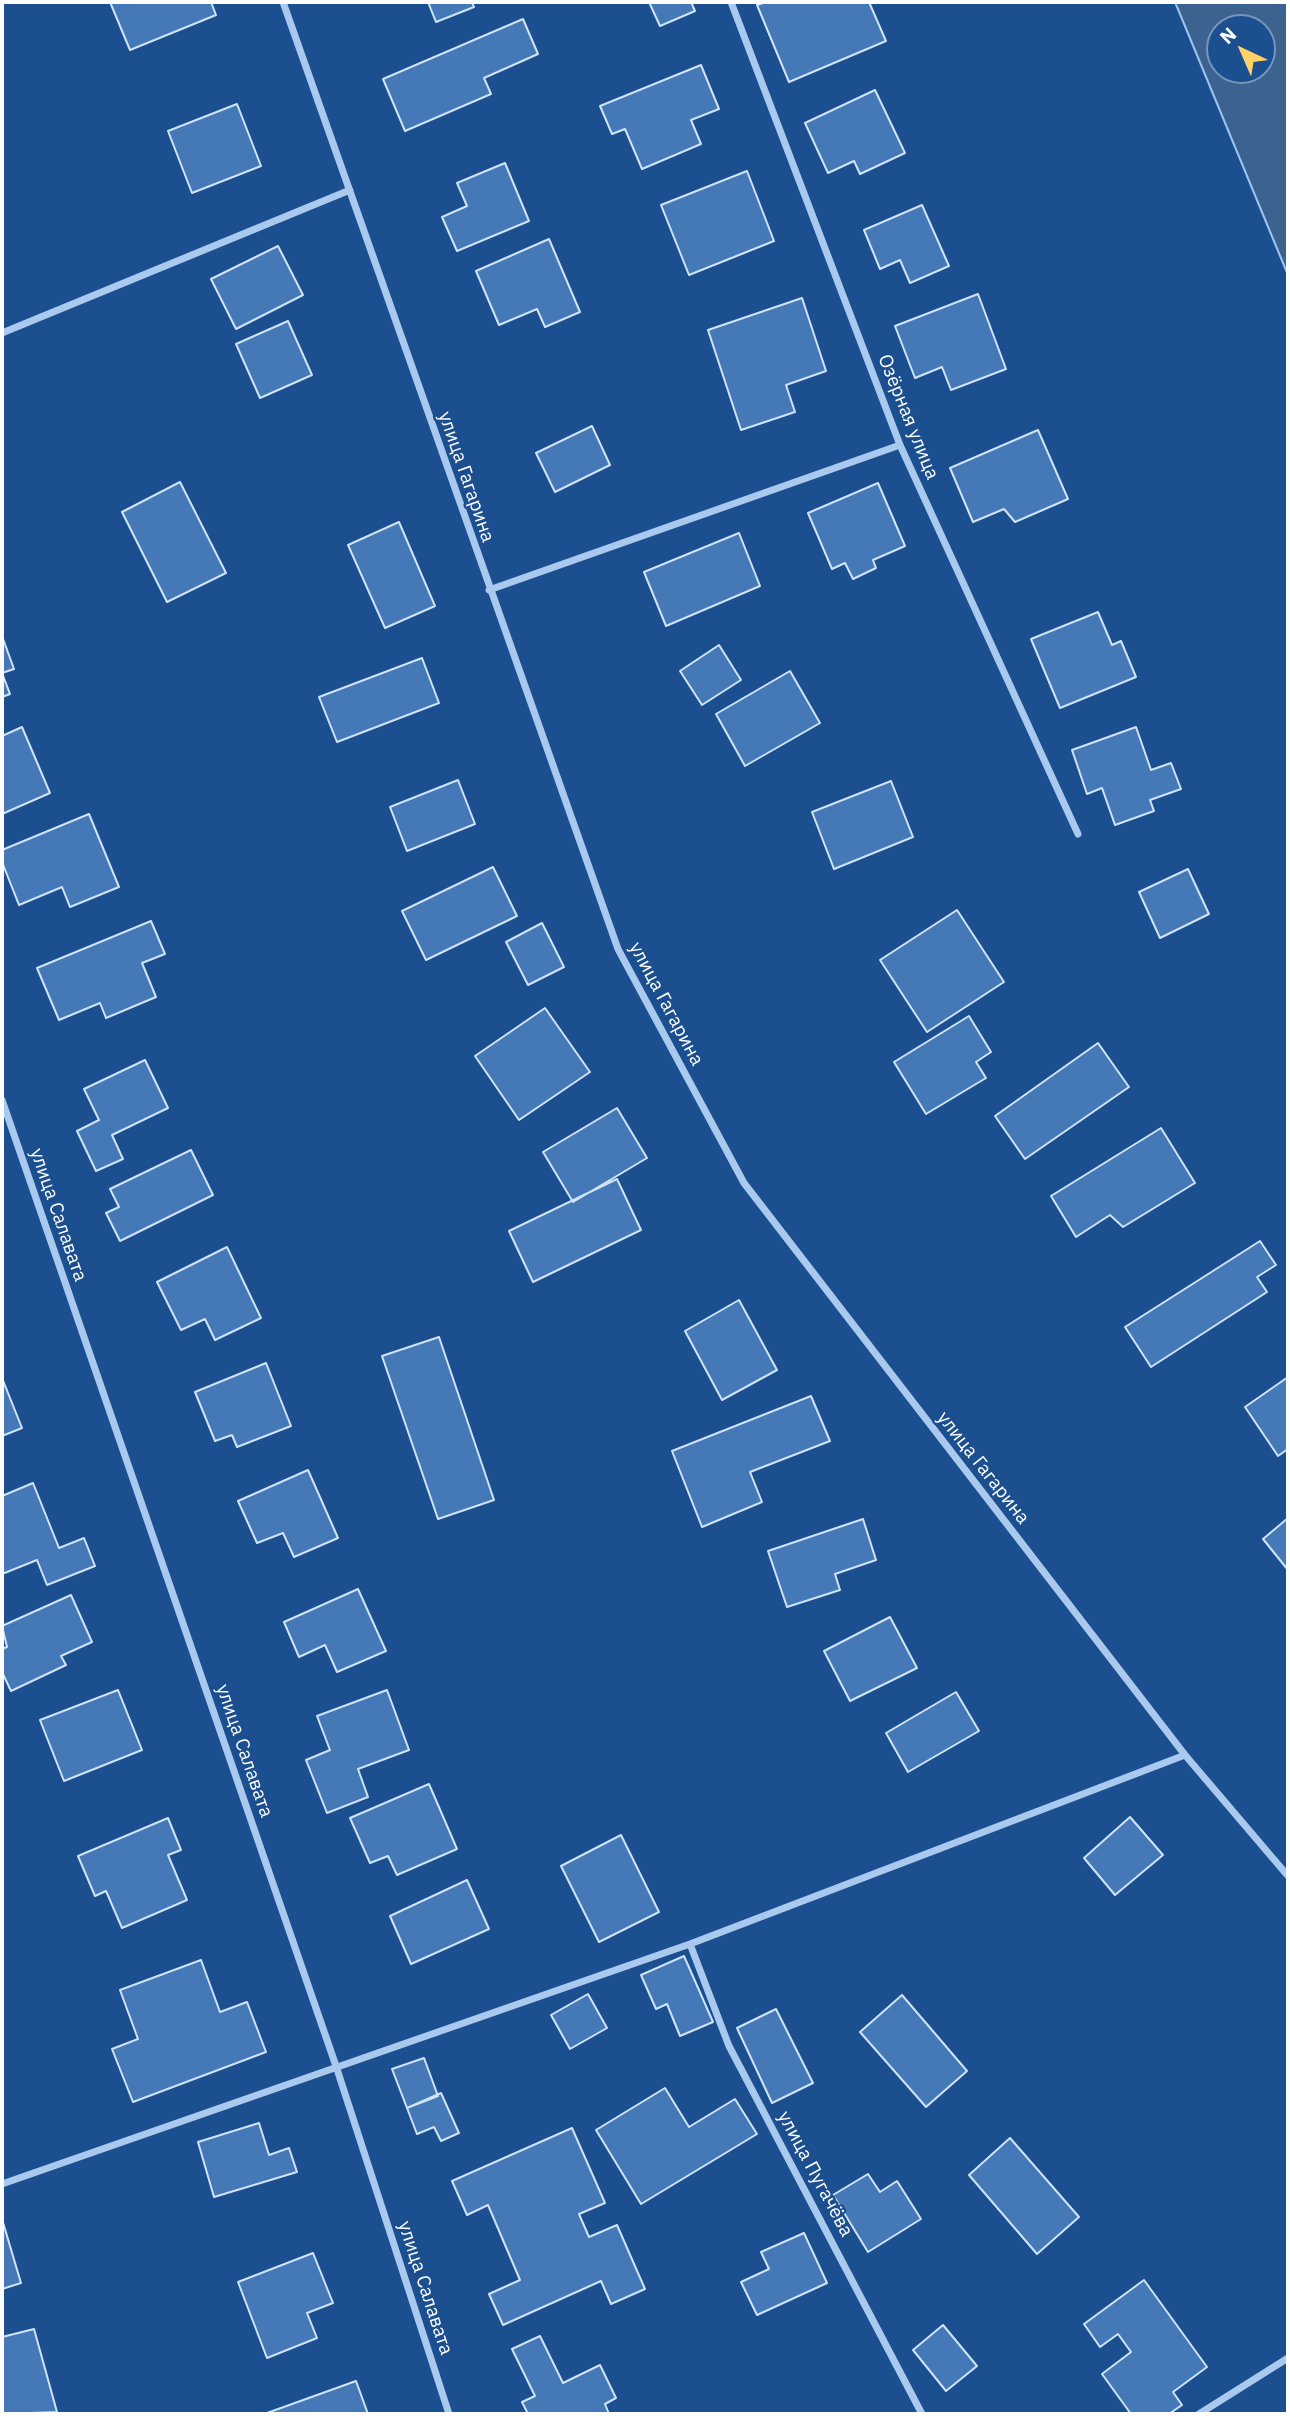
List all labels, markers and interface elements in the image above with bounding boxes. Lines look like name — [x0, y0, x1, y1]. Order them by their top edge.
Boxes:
north arrow — [1206, 14, 1276, 84]
text: N — [1215, 22, 1241, 49]
street label: Озёрная улица — [873, 351, 943, 483]
street label: улица Гагарина — [433, 409, 499, 545]
street label: улица Гагарина — [624, 938, 708, 1070]
street label: улица Салавата — [25, 1145, 91, 1285]
street label: улица Гагарина — [932, 1407, 1034, 1529]
street label: улица Салавата — [211, 1681, 277, 1821]
street label: улица Пугачёва — [772, 2107, 858, 2241]
street label: улица Салавата — [393, 2218, 457, 2358]

